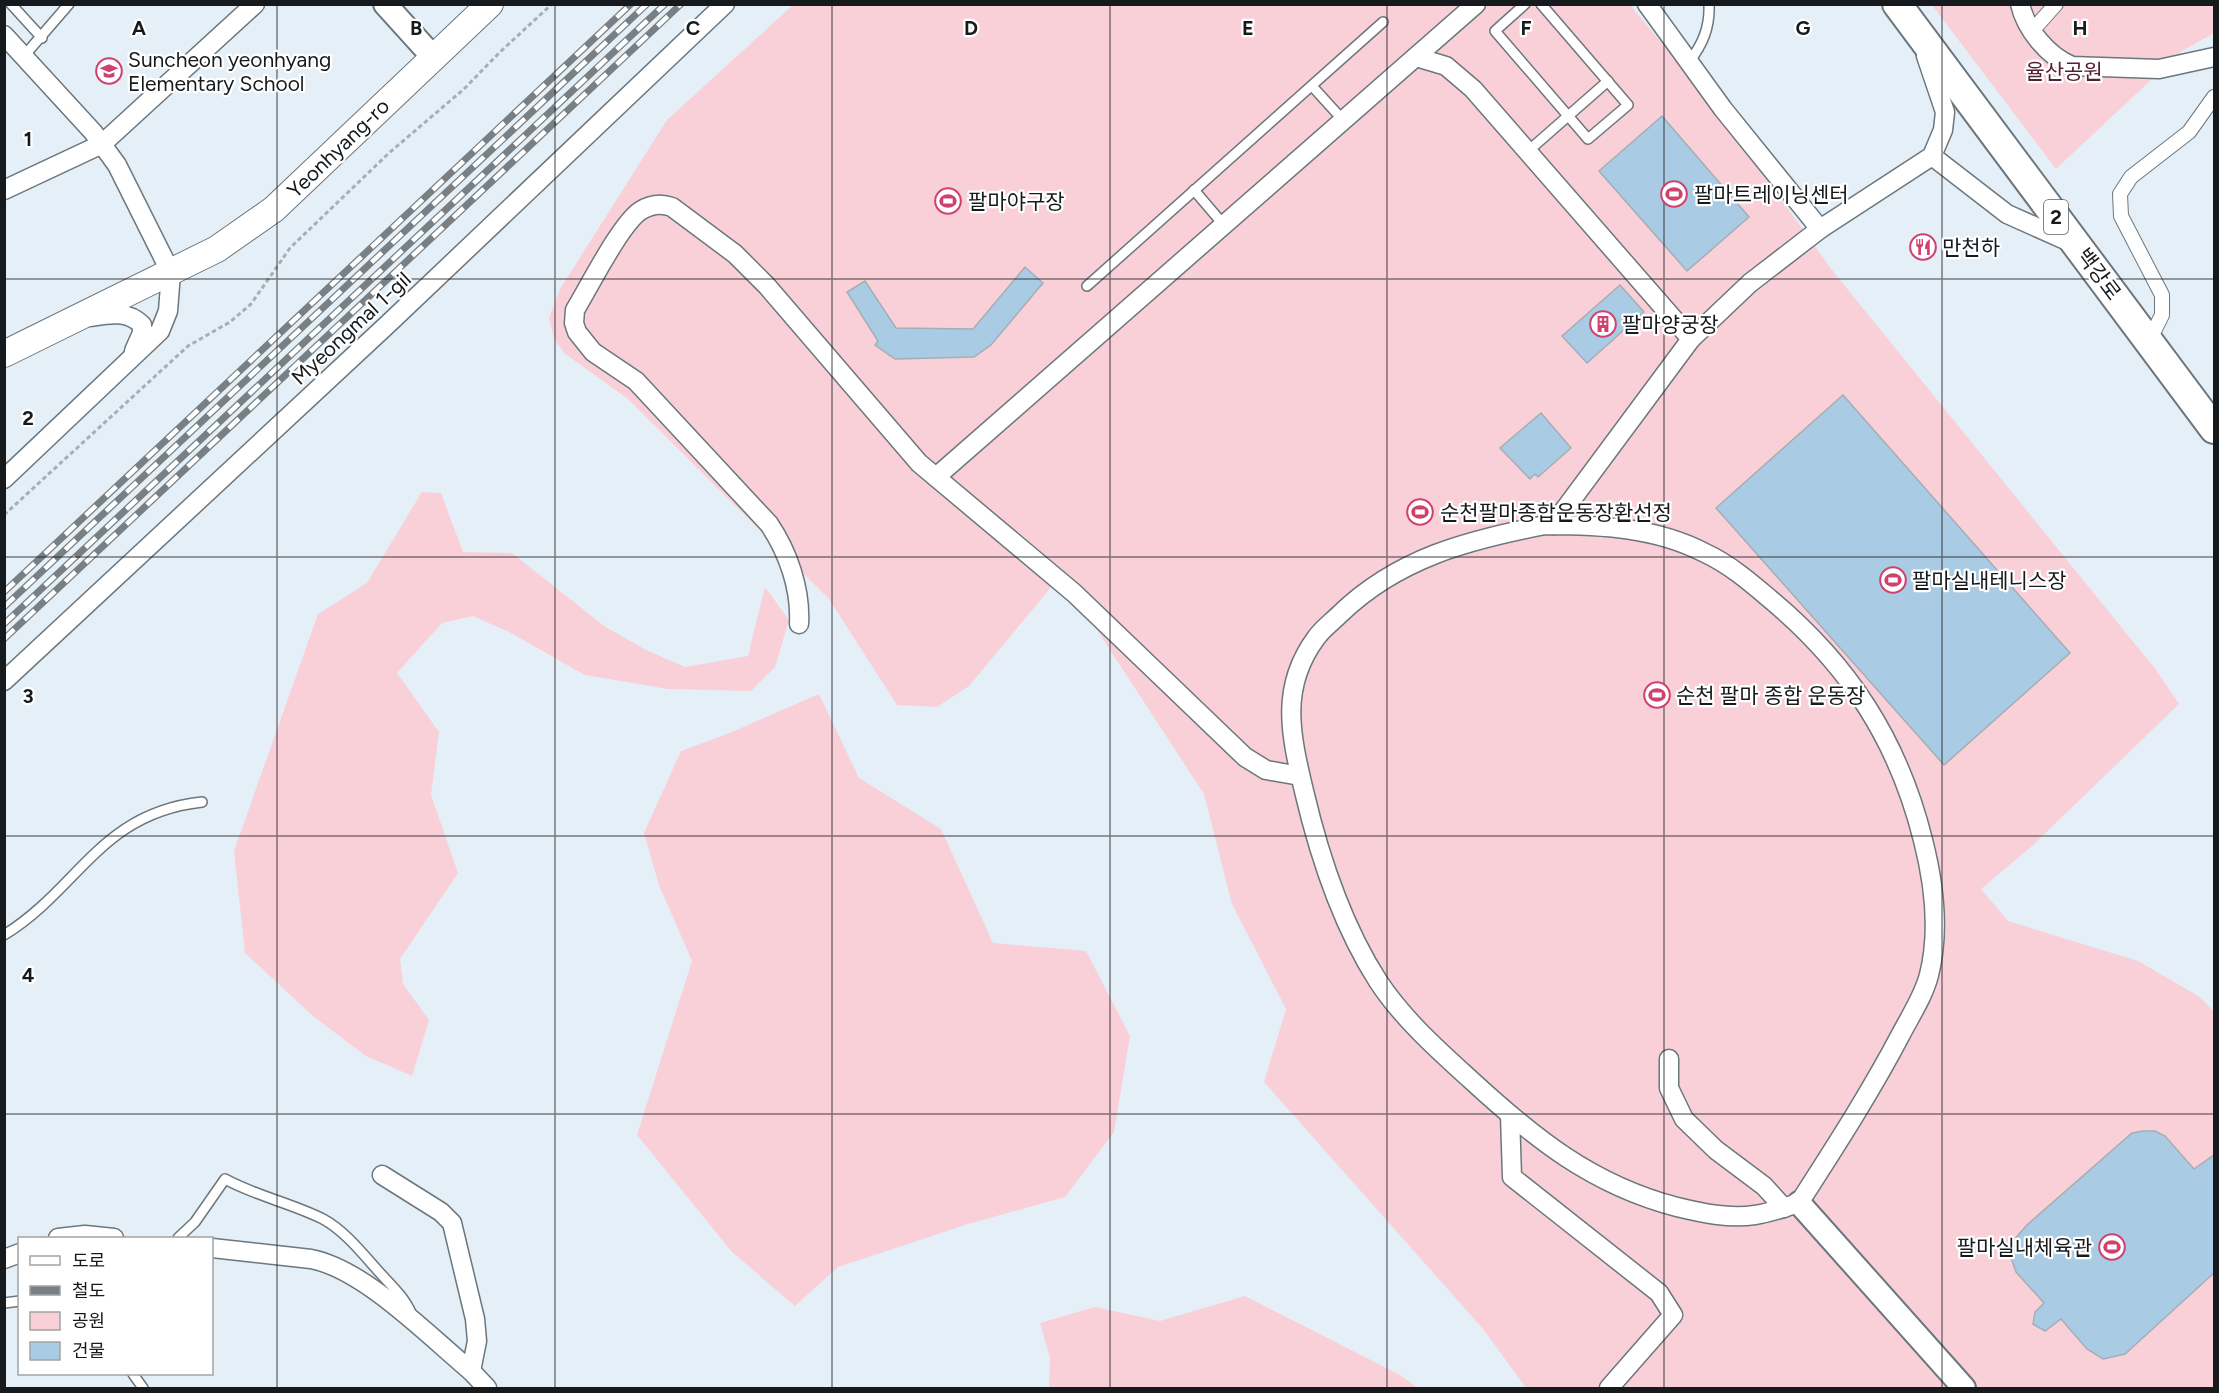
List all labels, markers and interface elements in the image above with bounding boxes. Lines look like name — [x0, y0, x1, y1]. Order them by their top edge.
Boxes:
text: A — [132, 16, 147, 40]
text: B — [410, 16, 422, 40]
text: C — [686, 16, 700, 40]
text: D — [964, 16, 978, 40]
text: E — [1242, 16, 1254, 40]
text: F — [1520, 16, 1532, 40]
text: G — [1796, 16, 1811, 40]
text: H — [2073, 16, 2088, 40]
place label: Suncheon yeonhyang Elementary School — [128, 47, 331, 96]
school or university icon: Suncheon yeonhyang Elementary School — [94, 56, 124, 86]
park label: 율산공원 — [2025, 59, 2103, 84]
street label: Yeonhyang-ro — [282, 93, 394, 203]
text: 1 — [24, 127, 32, 151]
sports icon: 팔마트레이닝센터 — [1659, 179, 1689, 209]
place label: 팔마트레이닝센터 — [1694, 182, 1849, 207]
sports icon: 팔마야구장 — [933, 186, 963, 216]
place label: 팔마야구장 — [968, 189, 1065, 214]
road number: 2 — [2044, 200, 2068, 234]
restaurant icon: 만천하 — [1908, 232, 1938, 262]
place label: 만천하 — [1942, 235, 2000, 260]
street label: 백강로 — [2072, 243, 2126, 305]
street label: Myeongmal 1-gil — [286, 266, 416, 390]
building icon: 팔마양궁장 — [1588, 309, 1618, 339]
place label: 팔마양궁장 — [1622, 312, 1719, 337]
text: 2 — [22, 406, 34, 430]
sports icon: 순천팔마종합운동장환선정 — [1405, 497, 1435, 527]
place label: 순천팔마종합운동장환선정 — [1440, 500, 1672, 525]
sports icon: 팔마실내테니스장 — [1878, 565, 1908, 595]
place label: 팔마실내테니스장 — [1912, 568, 2067, 593]
sports icon: 순천 팔마 종합 운동장 — [1642, 680, 1672, 710]
place label: 순천 팔마 종합 운동장 — [1676, 683, 1865, 708]
text: 3 — [22, 684, 34, 708]
text: 4 — [22, 963, 35, 987]
sports icon: 팔마실내체육관 — [2097, 1232, 2127, 1262]
place label: 팔마실내체육관 — [1957, 1235, 2092, 1260]
legend — [18, 1237, 213, 1375]
text: 도로 — [72, 1250, 105, 1272]
text: 철도 — [72, 1280, 105, 1302]
text: 공원 — [72, 1310, 105, 1332]
text: 건물 — [72, 1340, 105, 1362]

